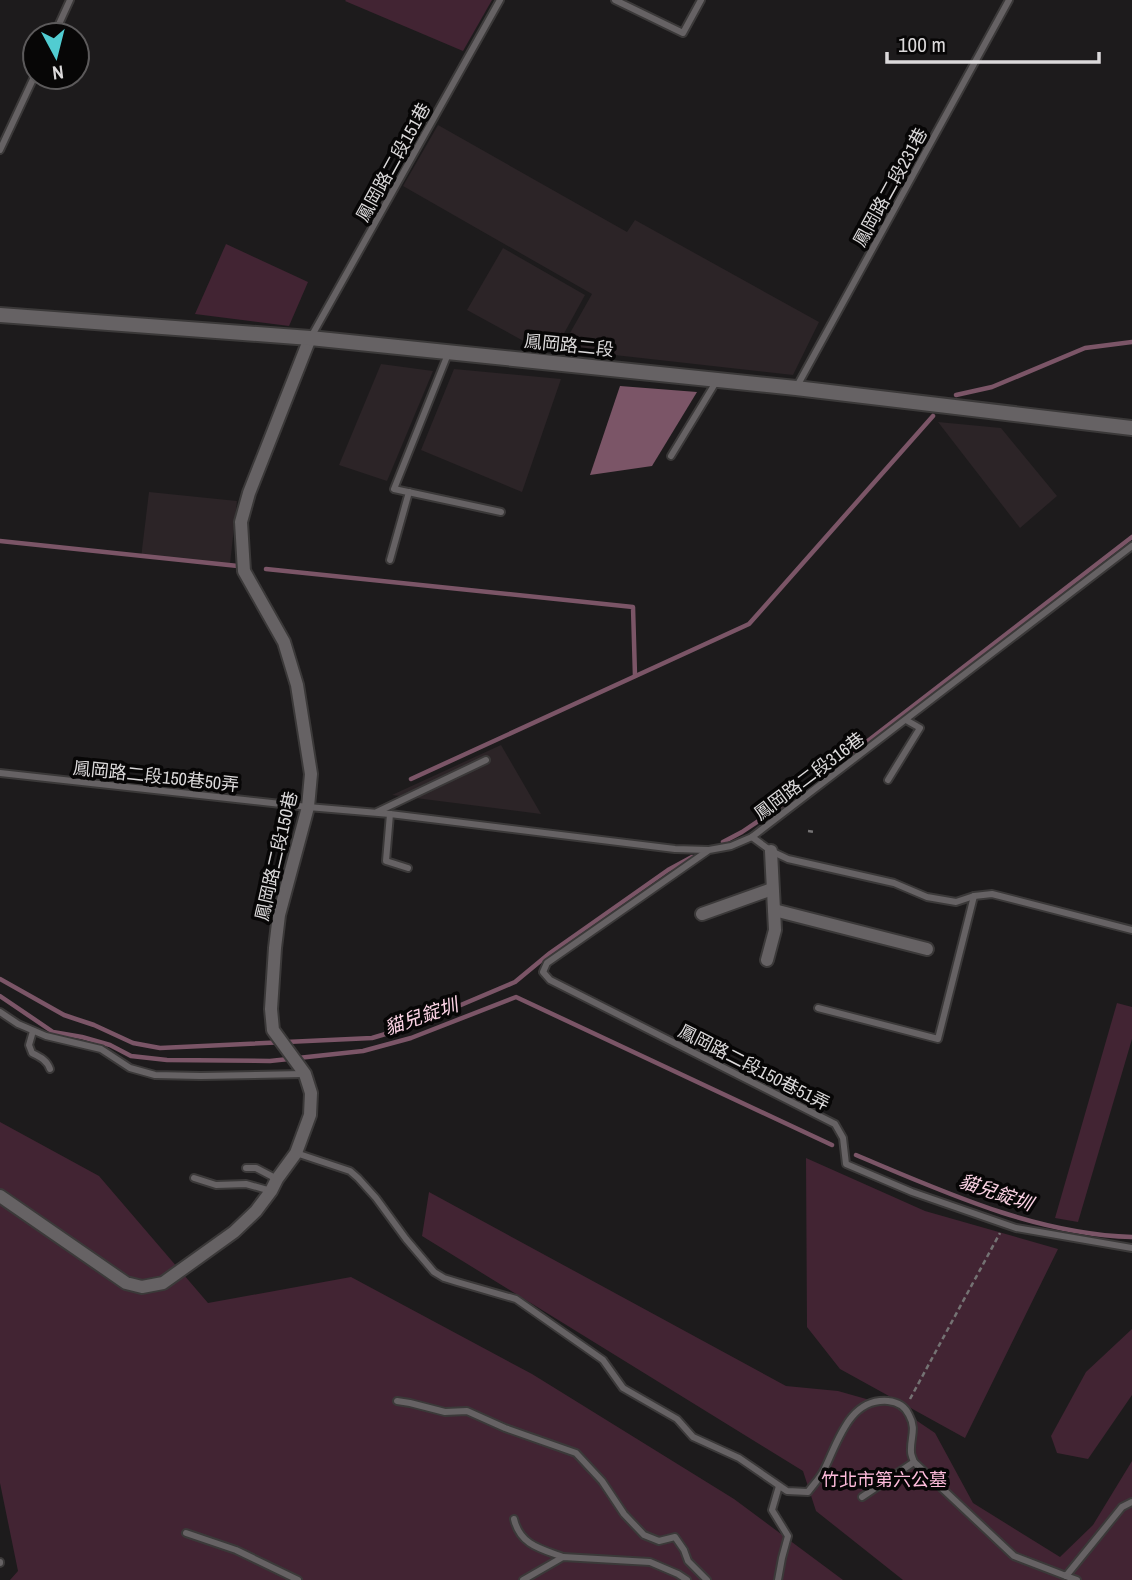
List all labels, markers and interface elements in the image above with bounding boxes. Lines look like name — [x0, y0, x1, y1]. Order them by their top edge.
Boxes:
north arrow — [21, 21, 91, 91]
scale bar — [887, 21, 1099, 65]
text: 100 m — [898, 30, 946, 59]
text: N — [51, 59, 65, 86]
street label: 鳳岡路二段151巷 — [350, 98, 436, 226]
street label: 鳳岡路二段231巷 — [847, 123, 933, 251]
street label: 鳳岡路二段 — [523, 328, 615, 362]
street label: 鳳岡路二段316巷 — [749, 726, 869, 826]
street label: 鳳岡路二段150巷50弄 — [72, 755, 240, 797]
street label: 鳳岡路二段150巷 — [249, 789, 303, 923]
water label: 貓兒錠圳 — [381, 990, 464, 1041]
street label: 鳳岡路二段150巷51弄 — [674, 1018, 834, 1116]
water label: 貓兒錠圳 — [956, 1167, 1039, 1218]
park label: 竹北市第六公墓 — [821, 1467, 947, 1492]

